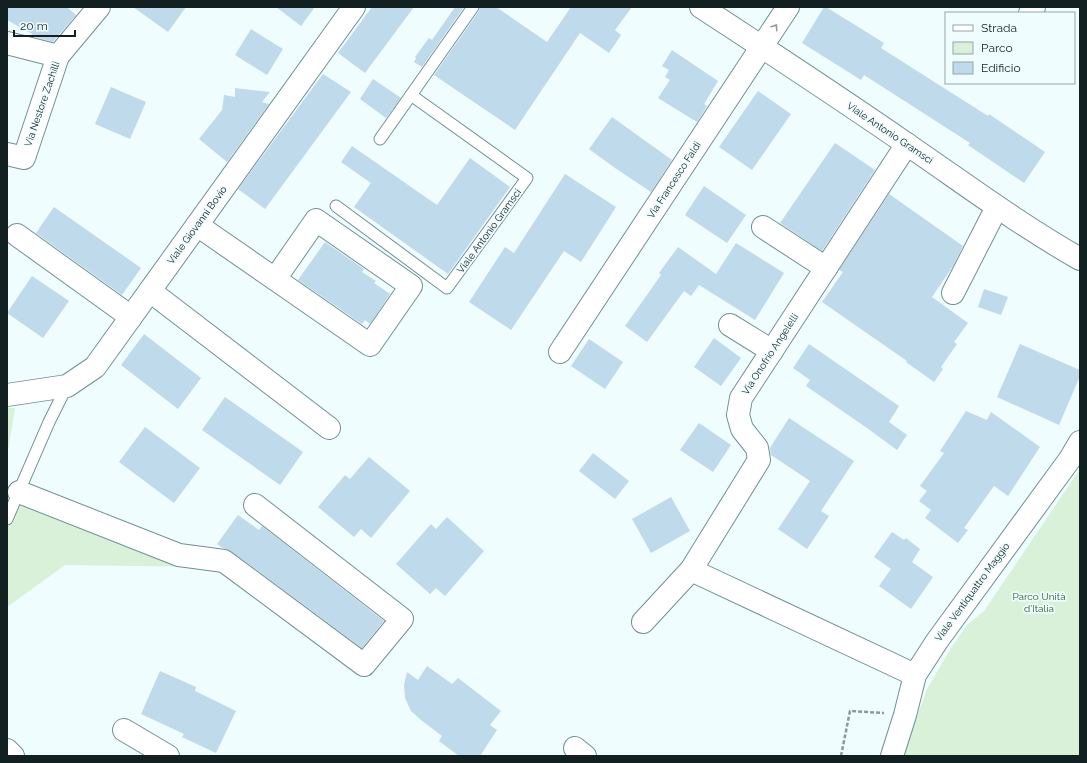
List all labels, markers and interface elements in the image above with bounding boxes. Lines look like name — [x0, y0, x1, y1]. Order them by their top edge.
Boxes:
scale bar — [14, 12, 75, 38]
legend — [945, 12, 1075, 84]
text: 20 m — [20, 19, 48, 33]
text: Strada — [981, 21, 1017, 35]
one-way arrow — [770, 24, 778, 31]
text: Parco — [981, 41, 1013, 55]
street label: Via Nestore Zachilli — [22, 60, 62, 148]
text: Edificio — [981, 61, 1021, 75]
street label: Viale Antonio Gramsci — [845, 100, 935, 166]
street label: Via Francesco Faldi — [645, 140, 703, 220]
street label: Viale Giovanni Bovio — [165, 184, 229, 266]
street label: Viale Antonio Gramsci — [455, 187, 523, 275]
street label: Via Onofrio Angelelli — [740, 312, 800, 396]
street label: Viale Ventiquattro Maggio — [932, 540, 1012, 643]
park label: Parco Unità d'Italia — [1012, 591, 1066, 614]

